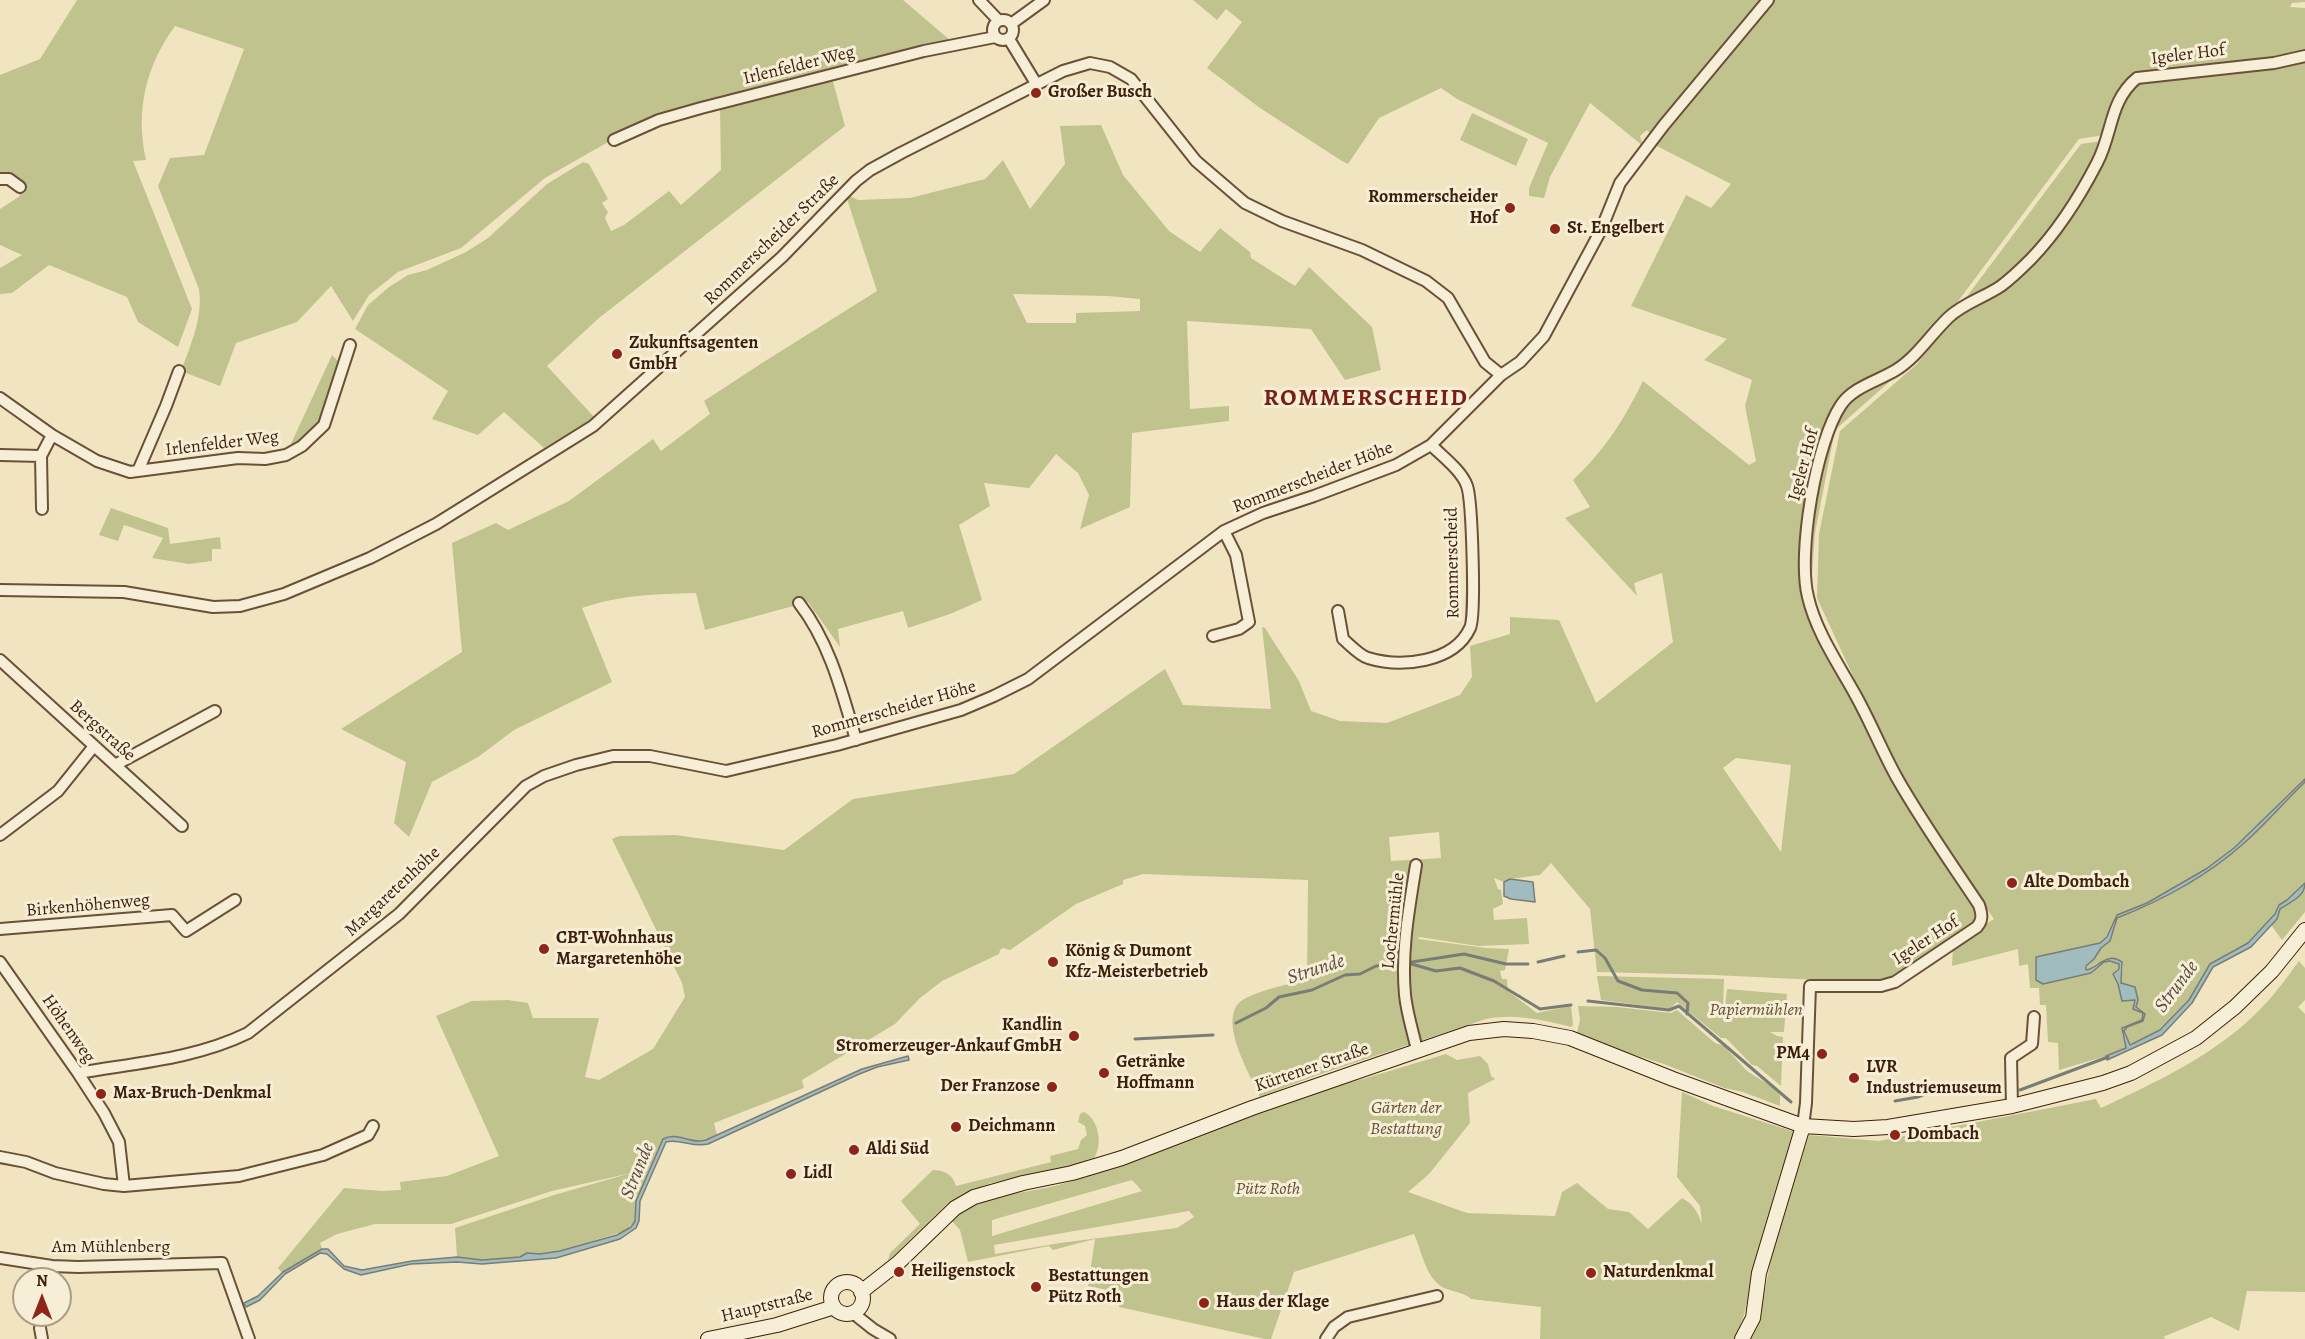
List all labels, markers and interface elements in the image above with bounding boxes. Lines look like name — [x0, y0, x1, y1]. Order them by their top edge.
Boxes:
street label: Igeler Hof — [2150, 40, 2226, 70]
street label: Irlenfelder Weg — [741, 42, 857, 90]
place label: Großer Busch — [1048, 82, 1152, 104]
marker: Großer Busch — [1029, 86, 1043, 100]
street label: Rommerscheider Straße — [700, 170, 844, 310]
place label: Rommerscheider Hof — [1368, 187, 1498, 230]
marker: Rommerscheider Hof — [1503, 201, 1517, 215]
place label: St. Engelbert — [1567, 218, 1664, 240]
marker: St. Engelbert — [1548, 222, 1562, 236]
place label: Zukunftsagenten GmbH — [629, 333, 758, 376]
marker: Zukunftsagenten GmbH — [610, 347, 624, 361]
district label: ROMMERSCHEID — [1264, 385, 1468, 413]
street label: Irlenfelder Weg — [164, 426, 280, 462]
street label: Igeler Hof — [1784, 426, 1824, 504]
street label: Rommerscheider Höhe — [1230, 437, 1396, 519]
street label: Rommerscheid — [1441, 507, 1465, 619]
street label: Rommerscheider Höhe — [809, 676, 979, 744]
street label: Bergstraße — [64, 696, 140, 766]
street label: Margaretenhöhe — [341, 842, 445, 942]
street label: Lochermühle — [1378, 872, 1410, 970]
place label: Alte Dombach — [2024, 872, 2129, 894]
marker: Alte Dombach — [2005, 876, 2019, 890]
street label: Birkenhöhenweg — [25, 890, 151, 922]
street label: Igeler Hof — [1889, 912, 1963, 970]
place label: CBT-Wohnhaus Margaretenhöhe — [556, 928, 682, 970]
place label: König & Dumont Kfz-Meisterbetrieb — [1065, 941, 1208, 984]
marker: CBT-Wohnhaus Margaretenhöhe — [537, 942, 551, 956]
water label: Strunde — [1284, 949, 1348, 991]
marker: König & Dumont Kfz-Meisterbetrieb — [1046, 955, 1060, 969]
water label: Strunde — [2150, 956, 2204, 1018]
street label: Höhenweg — [37, 991, 99, 1067]
park label: Papiermühlen — [1709, 1000, 1803, 1022]
place label: Kandlin Stromerzeuger-Ankauf GmbH — [836, 1015, 1062, 1058]
marker: Kandlin Stromerzeuger-Ankauf GmbH — [1067, 1029, 1081, 1043]
street label: Kürtener Straße — [1252, 1038, 1372, 1098]
place label: PM4 — [1776, 1043, 1810, 1065]
marker: PM4 — [1815, 1047, 1829, 1061]
place label: Getränke Hoffmann — [1116, 1052, 1194, 1094]
place label: LVR Industriemuseum — [1866, 1057, 2002, 1100]
marker: Getränke Hoffmann — [1097, 1066, 1111, 1080]
marker: LVR Industriemuseum — [1847, 1071, 1861, 1085]
place label: Der Franzose — [940, 1076, 1040, 1098]
marker: Der Franzose — [1045, 1080, 1059, 1094]
place label: Max-Bruch-Denkmal — [113, 1083, 271, 1105]
marker: Max-Bruch-Denkmal — [94, 1087, 108, 1101]
park label: Gärten der Bestattung — [1370, 1098, 1442, 1140]
place label: Deichmann — [968, 1116, 1055, 1138]
marker: Deichmann — [949, 1120, 963, 1134]
place label: Dombach — [1907, 1124, 1979, 1146]
marker: Dombach — [1888, 1128, 1902, 1142]
water label: Strunde — [616, 1139, 660, 1203]
place label: Aldi Süd — [866, 1139, 929, 1161]
marker: Aldi Süd — [847, 1143, 861, 1157]
place label: Lidl — [803, 1163, 832, 1185]
marker: Lidl — [784, 1167, 798, 1181]
park label: Pütz Roth — [1236, 1179, 1300, 1201]
street label: Am Mühlenberg — [52, 1237, 170, 1259]
place label: Heiligenstock — [911, 1261, 1015, 1283]
place label: Naturdenkmal — [1603, 1262, 1713, 1284]
marker: Heiligenstock — [892, 1265, 906, 1279]
place label: Bestattungen Pütz Roth — [1048, 1266, 1149, 1308]
marker: Naturdenkmal — [1584, 1266, 1598, 1280]
north arrow — [12, 1267, 72, 1327]
text: N — [36, 1270, 48, 1292]
marker: Bestattungen Pütz Roth — [1029, 1280, 1043, 1294]
street label: Hauptstraße — [719, 1284, 815, 1328]
place label: Haus der Klage — [1216, 1292, 1329, 1314]
marker: Haus der Klage — [1197, 1296, 1211, 1310]

